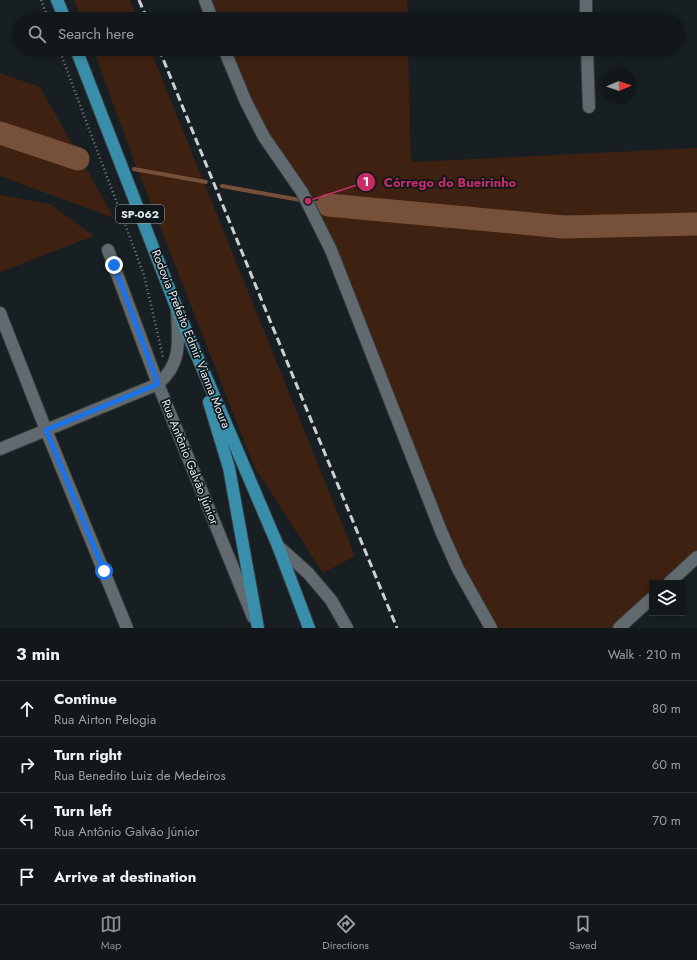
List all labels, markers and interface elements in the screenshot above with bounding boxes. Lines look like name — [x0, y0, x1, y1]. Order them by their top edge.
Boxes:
search box — [12, 12, 685, 56]
icon: search — [26, 23, 48, 45]
text: Search here — [58, 23, 134, 45]
north arrow — [601, 68, 637, 104]
callout: Córrego do Bueirinho — [356, 170, 524, 195]
text: 1 — [363, 173, 369, 191]
text: Córrego do Bueirinho — [384, 173, 517, 192]
road number: SP-062 — [116, 205, 164, 223]
street label: Rodovia Prefeito Edmir Vianna Moura — [147, 247, 235, 431]
route end — [105, 256, 123, 274]
street label: Rua Antônio Galvão Júnior — [157, 397, 224, 528]
route start — [95, 562, 113, 580]
map controls — [649, 580, 685, 616]
button: layers — [649, 580, 685, 616]
text: 3 min — [16, 642, 60, 666]
text: Walk · 210 m — [608, 645, 681, 664]
text: Continue — [54, 688, 117, 710]
icon: ahead — [16, 698, 38, 720]
text: 80 m — [652, 699, 681, 718]
text: Rua Airton Pelogia — [54, 710, 156, 729]
text: Turn right — [54, 744, 122, 766]
icon: right — [16, 754, 38, 776]
text: 60 m — [652, 755, 681, 774]
text: Rua Benedito Luiz de Medeiros — [54, 766, 226, 785]
text: Turn left — [54, 800, 112, 822]
icon: left — [16, 810, 38, 832]
text: 70 m — [652, 811, 681, 830]
text: Rua Antônio Galvão Júnior — [54, 822, 199, 841]
icon: arrive — [16, 866, 38, 888]
text: Arrive at destination — [54, 866, 196, 888]
tab: Map — [100, 913, 122, 953]
tab: Directions — [322, 913, 369, 953]
tab: Saved — [569, 913, 597, 953]

